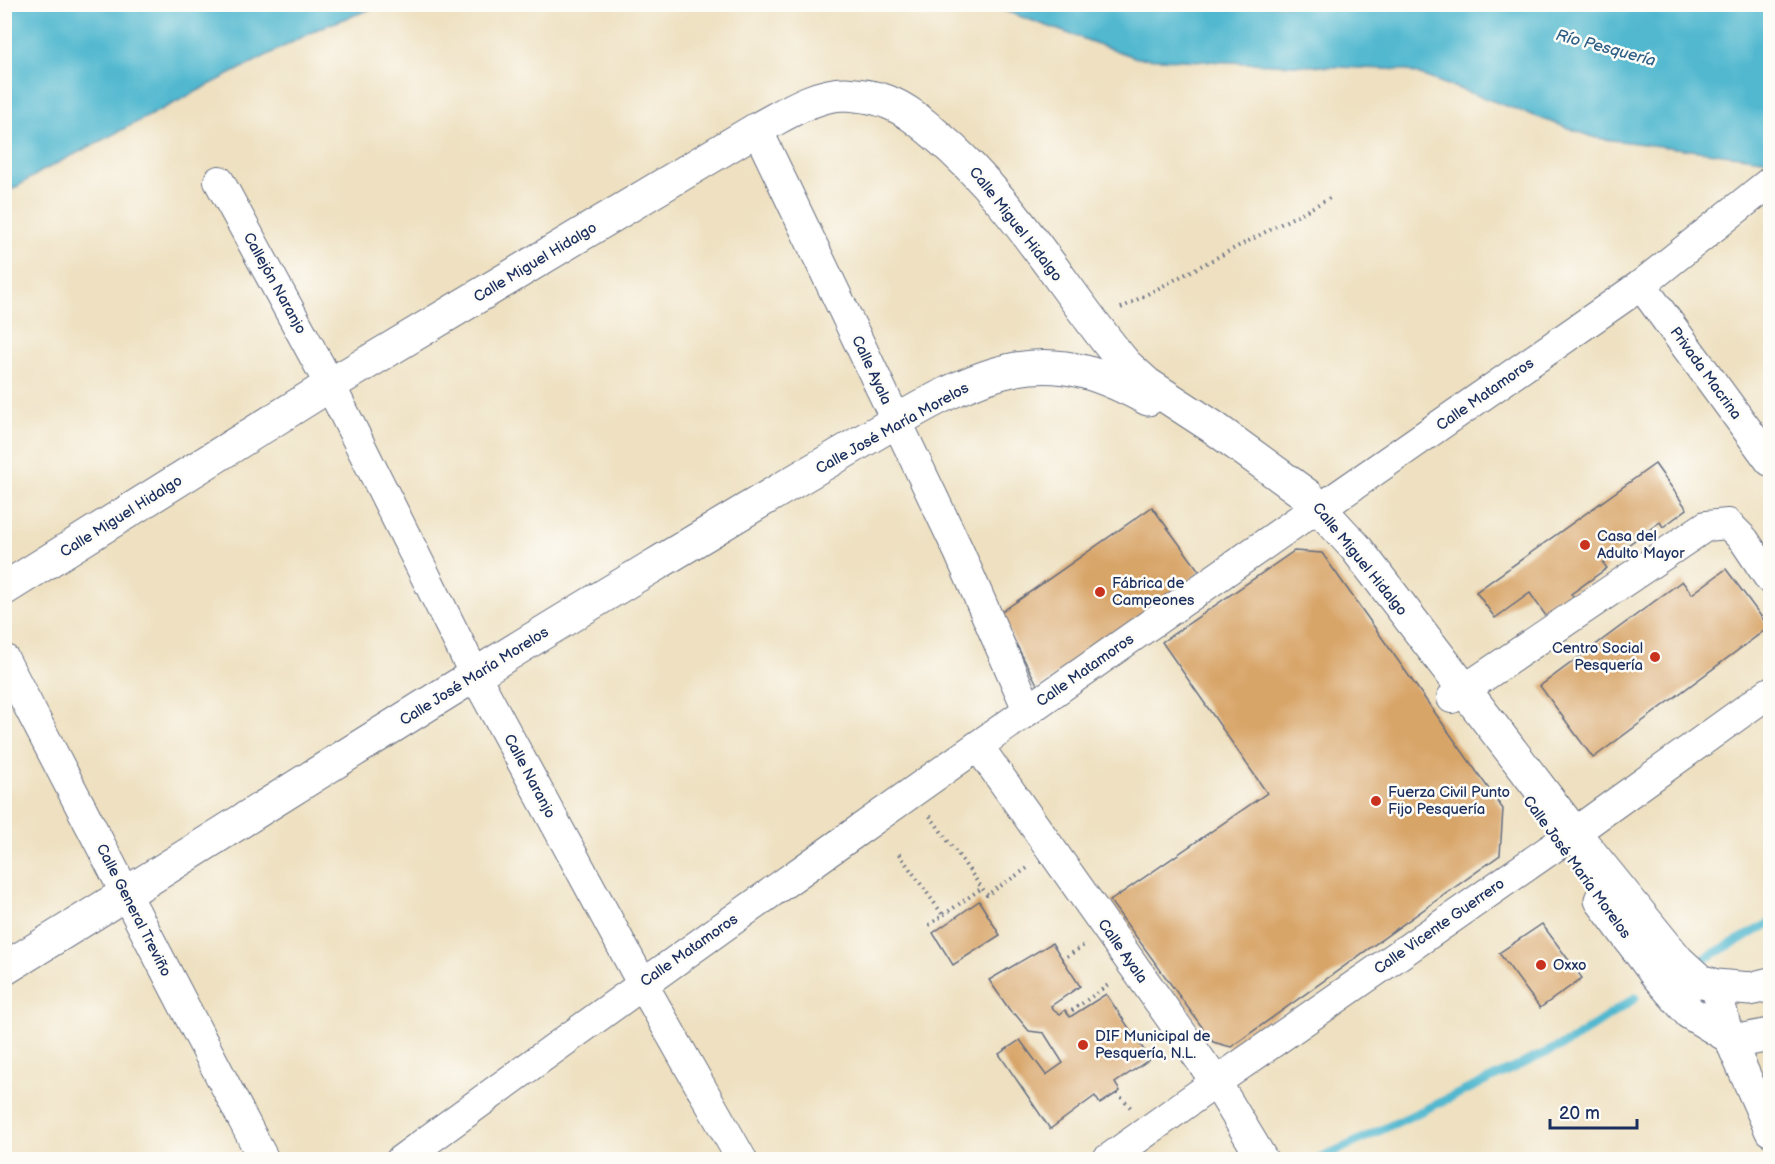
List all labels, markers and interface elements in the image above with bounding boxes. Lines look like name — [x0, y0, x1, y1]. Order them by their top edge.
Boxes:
water label: Río Pesquería — [1554, 26, 1658, 71]
street label: Calle Miguel Hidalgo — [965, 163, 1066, 285]
street label: Calle Miguel Hidalgo — [470, 218, 600, 307]
street label: Callejón Naranjo — [239, 229, 310, 337]
street label: Privada Macrina — [1666, 323, 1746, 423]
street label: Calle Ayala — [847, 333, 896, 408]
street label: Calle Matamoros — [1433, 353, 1538, 435]
street label: Calle José María Morelos — [812, 378, 973, 478]
street label: Calle Miguel Hidalgo — [57, 471, 186, 562]
street label: Calle Miguel Hidalgo — [1308, 499, 1411, 620]
place label: Casa del Adulto Mayor — [1597, 527, 1685, 563]
marker: Casa del Adulto Mayor — [1578, 538, 1592, 552]
place label: Fábrica de Campeones — [1112, 574, 1195, 610]
marker: Fábrica de Campeones — [1093, 585, 1107, 599]
street label: Calle José María Morelos — [396, 622, 553, 730]
street label: Calle Matamoros — [1033, 629, 1138, 711]
place label: Centro Social Pesquería — [1552, 639, 1643, 675]
marker: Centro Social Pesquería — [1648, 650, 1662, 664]
street label: Calle Naranjo — [499, 731, 560, 822]
place label: Fuerza Civil Punto Fijo Pesquería — [1388, 783, 1510, 819]
street label: Calle José María Morelos — [1518, 792, 1635, 943]
marker: Fuerza Civil Punto Fijo Pesquería — [1369, 794, 1383, 808]
street label: Calle General Treviño — [92, 841, 175, 980]
street label: Calle Vicente Guerrero — [1370, 874, 1508, 979]
street label: Calle Matamoros — [637, 909, 742, 991]
street label: Calle Ayala — [1094, 915, 1152, 987]
place label: Oxxo — [1553, 956, 1587, 975]
marker: Oxxo — [1534, 958, 1548, 972]
place label: DIF Municipal de Pesquería, N.L. — [1095, 1027, 1211, 1063]
marker: DIF Municipal de Pesquería, N.L. — [1076, 1038, 1090, 1052]
scale bar — [1550, 1092, 1637, 1130]
text: 20 m — [1559, 1103, 1600, 1124]

